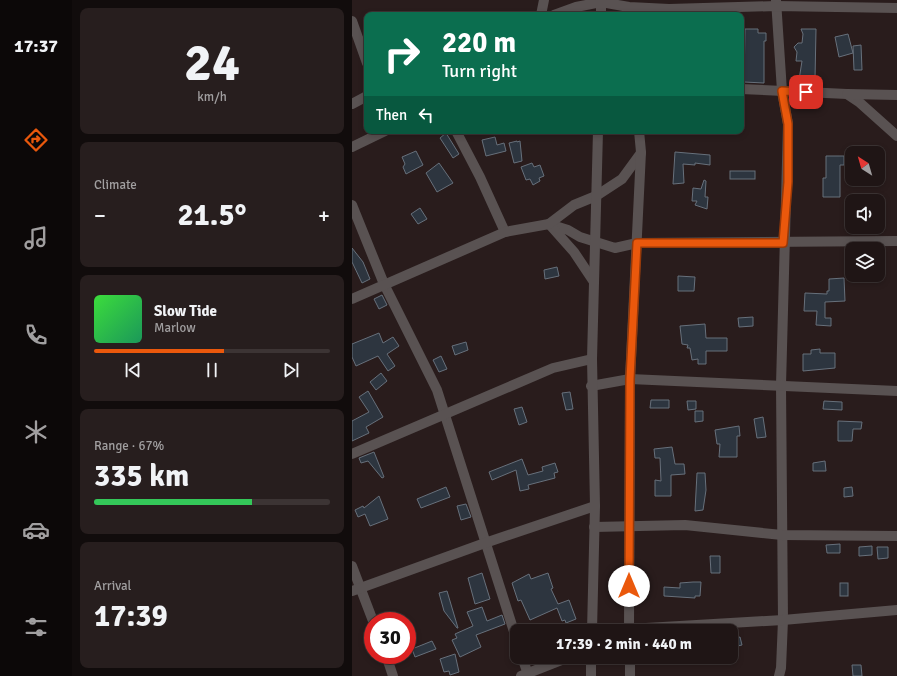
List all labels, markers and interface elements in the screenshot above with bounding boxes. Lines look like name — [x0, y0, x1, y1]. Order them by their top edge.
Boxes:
text: 220 m — [442, 26, 516, 60]
icon: right — [376, 28, 428, 80]
text: 24 — [184, 31, 240, 95]
text: 17:37 — [14, 35, 58, 57]
text: Turn right — [442, 60, 517, 82]
pin — [789, 75, 823, 109]
icon: arrive — [795, 81, 817, 103]
text: km/h — [197, 89, 227, 105]
icon: left — [415, 104, 437, 126]
text: Then — [376, 106, 407, 124]
icon: directions — [22, 126, 50, 154]
north arrow — [845, 146, 885, 186]
map controls — [845, 146, 885, 282]
text: Climate — [94, 177, 137, 193]
button: sound — [845, 194, 885, 234]
text: 21.5° — [177, 197, 247, 234]
text: − — [94, 202, 106, 229]
text: + — [318, 202, 330, 229]
icon: music — [22, 224, 50, 252]
button: layers — [845, 242, 885, 282]
text: Slow Tide — [154, 302, 217, 320]
text: Marlow — [154, 320, 196, 336]
icon: phone — [22, 321, 50, 349]
icon: previous — [122, 359, 144, 381]
icon: pause — [201, 359, 223, 381]
icon: next — [280, 359, 302, 381]
icon: climate — [22, 418, 50, 446]
text: Range · 67% — [94, 438, 164, 454]
text: 335 km — [94, 458, 189, 495]
icon: car — [22, 516, 50, 544]
position arrow — [608, 565, 650, 607]
text: Arrival — [94, 578, 131, 594]
text: 17:39 — [94, 598, 168, 635]
speed limit sign: 30 — [364, 612, 416, 664]
icon: filters — [22, 613, 50, 641]
text: 17:39 · 2 min · 440 m — [556, 635, 692, 653]

